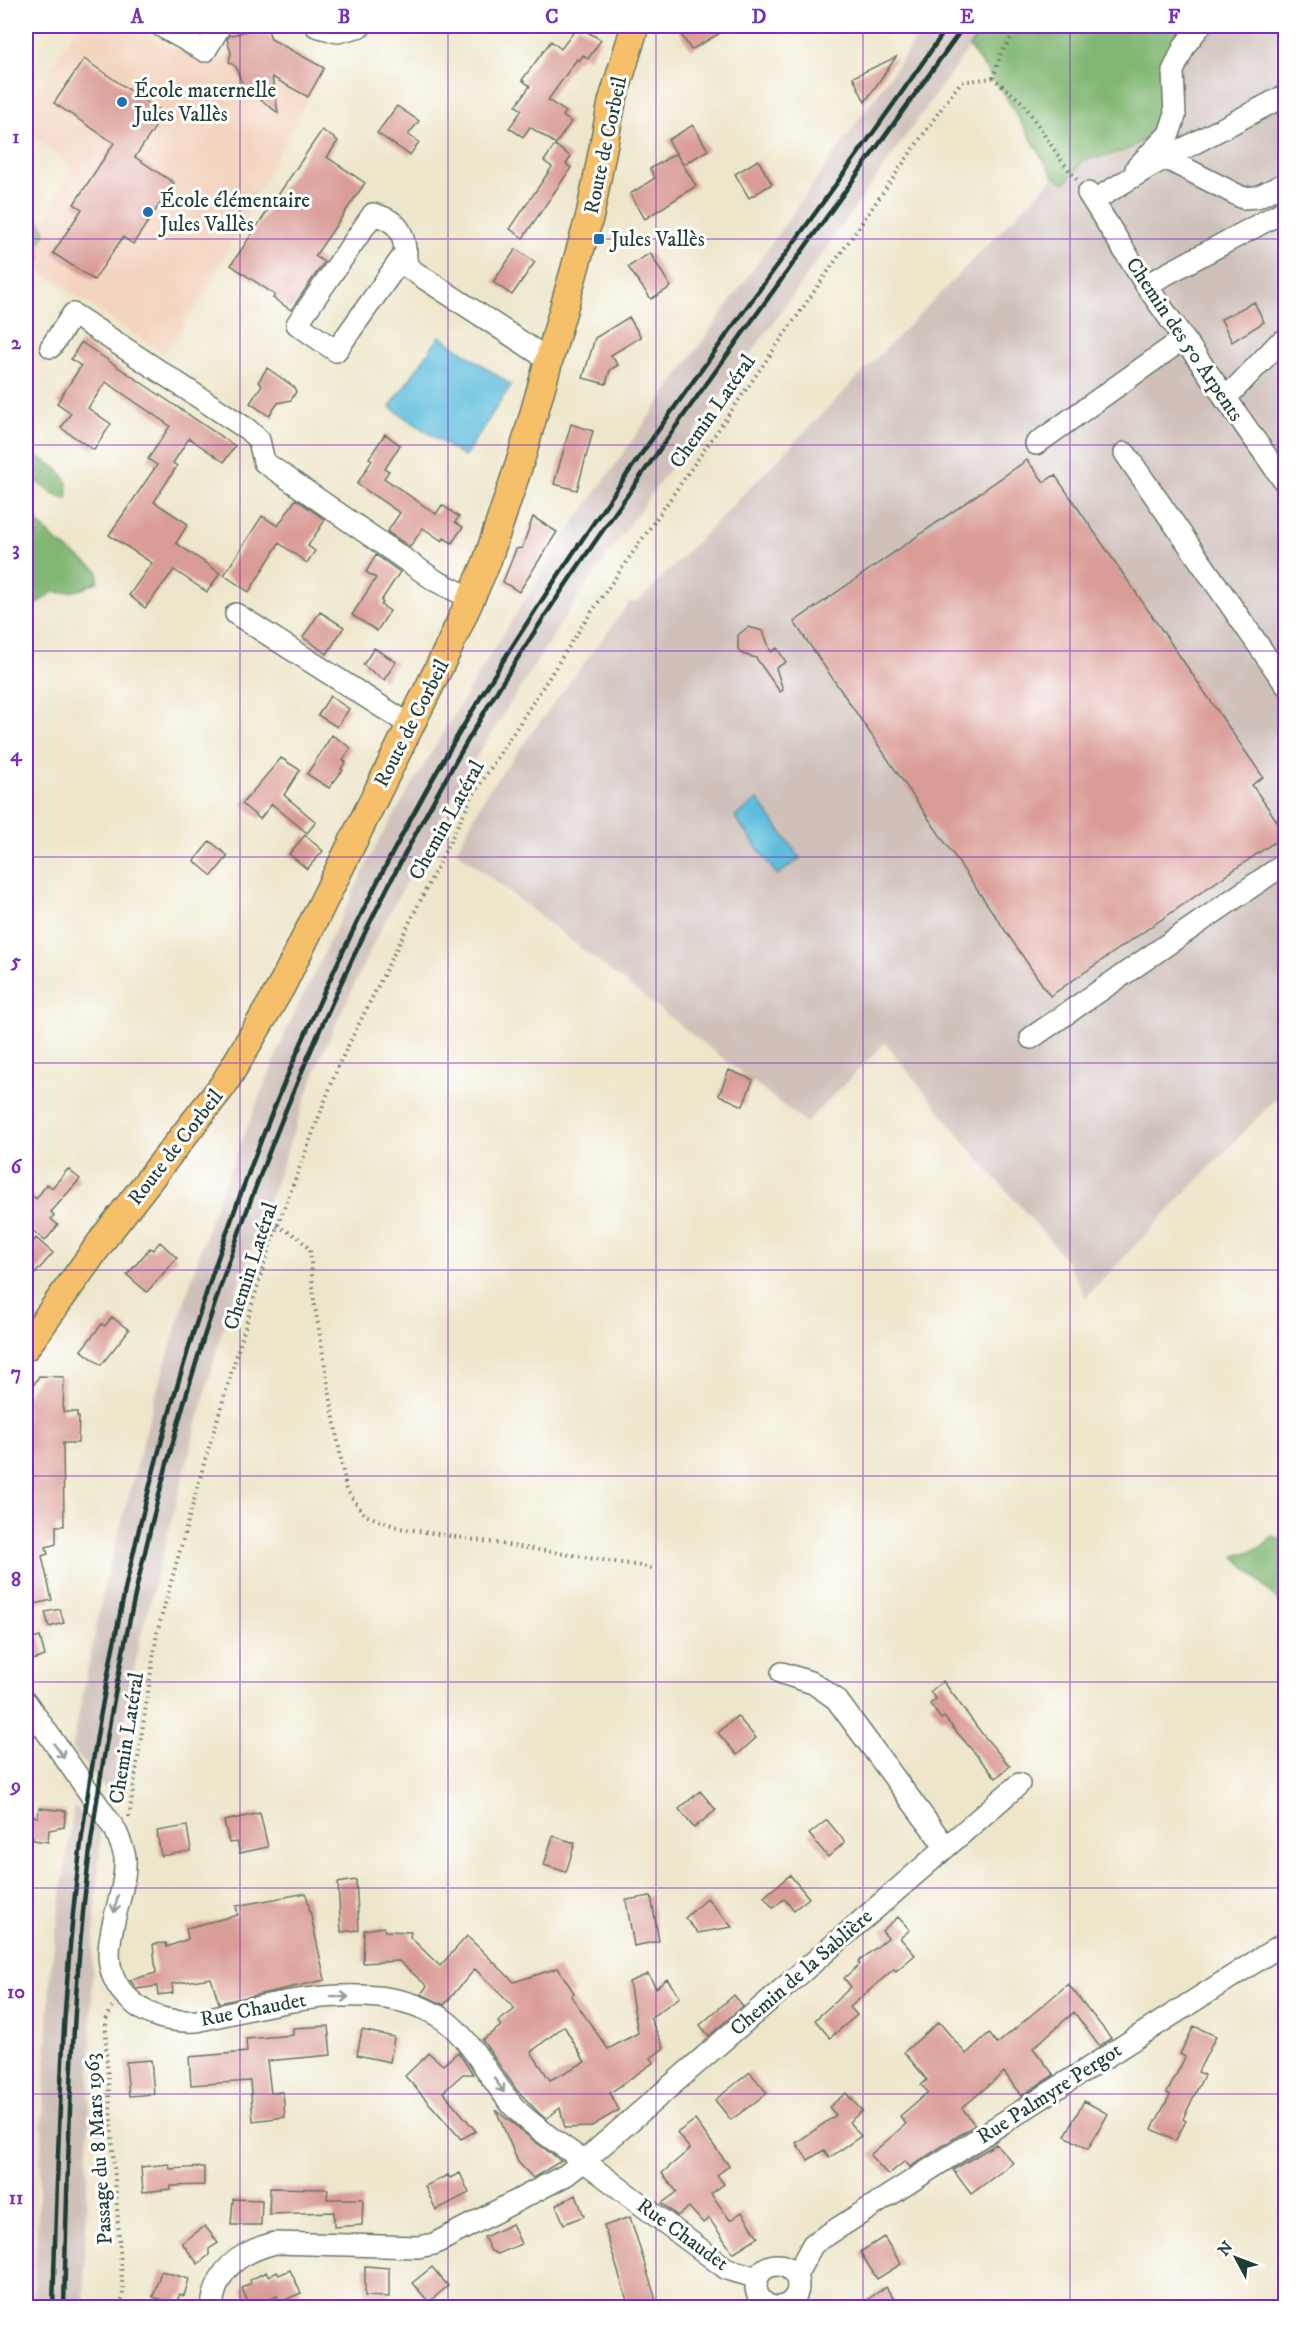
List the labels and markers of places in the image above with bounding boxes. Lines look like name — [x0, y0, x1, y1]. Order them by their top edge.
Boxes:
place label: École maternelle Jules Vallès — [132, 77, 277, 128]
marker: École maternelle Jules Vallès — [115, 95, 129, 109]
place label: École élémentaire Jules Vallès — [158, 187, 310, 238]
marker: École élémentaire Jules Vallès — [141, 205, 155, 219]
place label: Jules Vallès — [609, 227, 705, 253]
marker: Jules Vallès — [592, 232, 606, 246]

